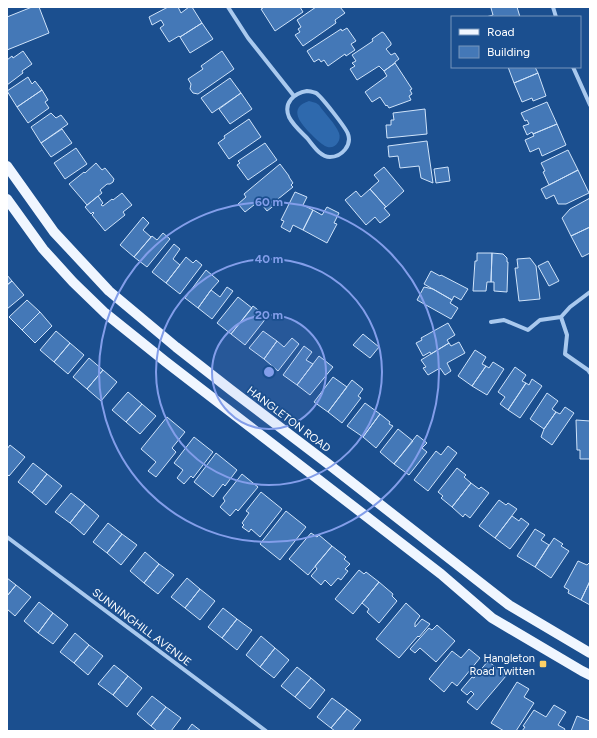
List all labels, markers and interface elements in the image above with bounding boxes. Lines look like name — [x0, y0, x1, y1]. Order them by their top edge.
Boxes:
legend — [451, 16, 581, 68]
text: Road — [487, 25, 515, 39]
text: Building — [487, 45, 530, 59]
text: 60 m — [255, 195, 283, 209]
text: 40 m — [255, 252, 283, 266]
text: 20 m — [255, 308, 283, 322]
centre of rings — [262, 365, 276, 379]
street label: HANGLETON ROAD — [244, 384, 333, 455]
street label: SUNNINGHILL AVENUE — [90, 586, 194, 669]
place label: Hangleton Road Twitten — [469, 652, 535, 678]
marker: Hangleton Road Twitten — [538, 659, 548, 669]

